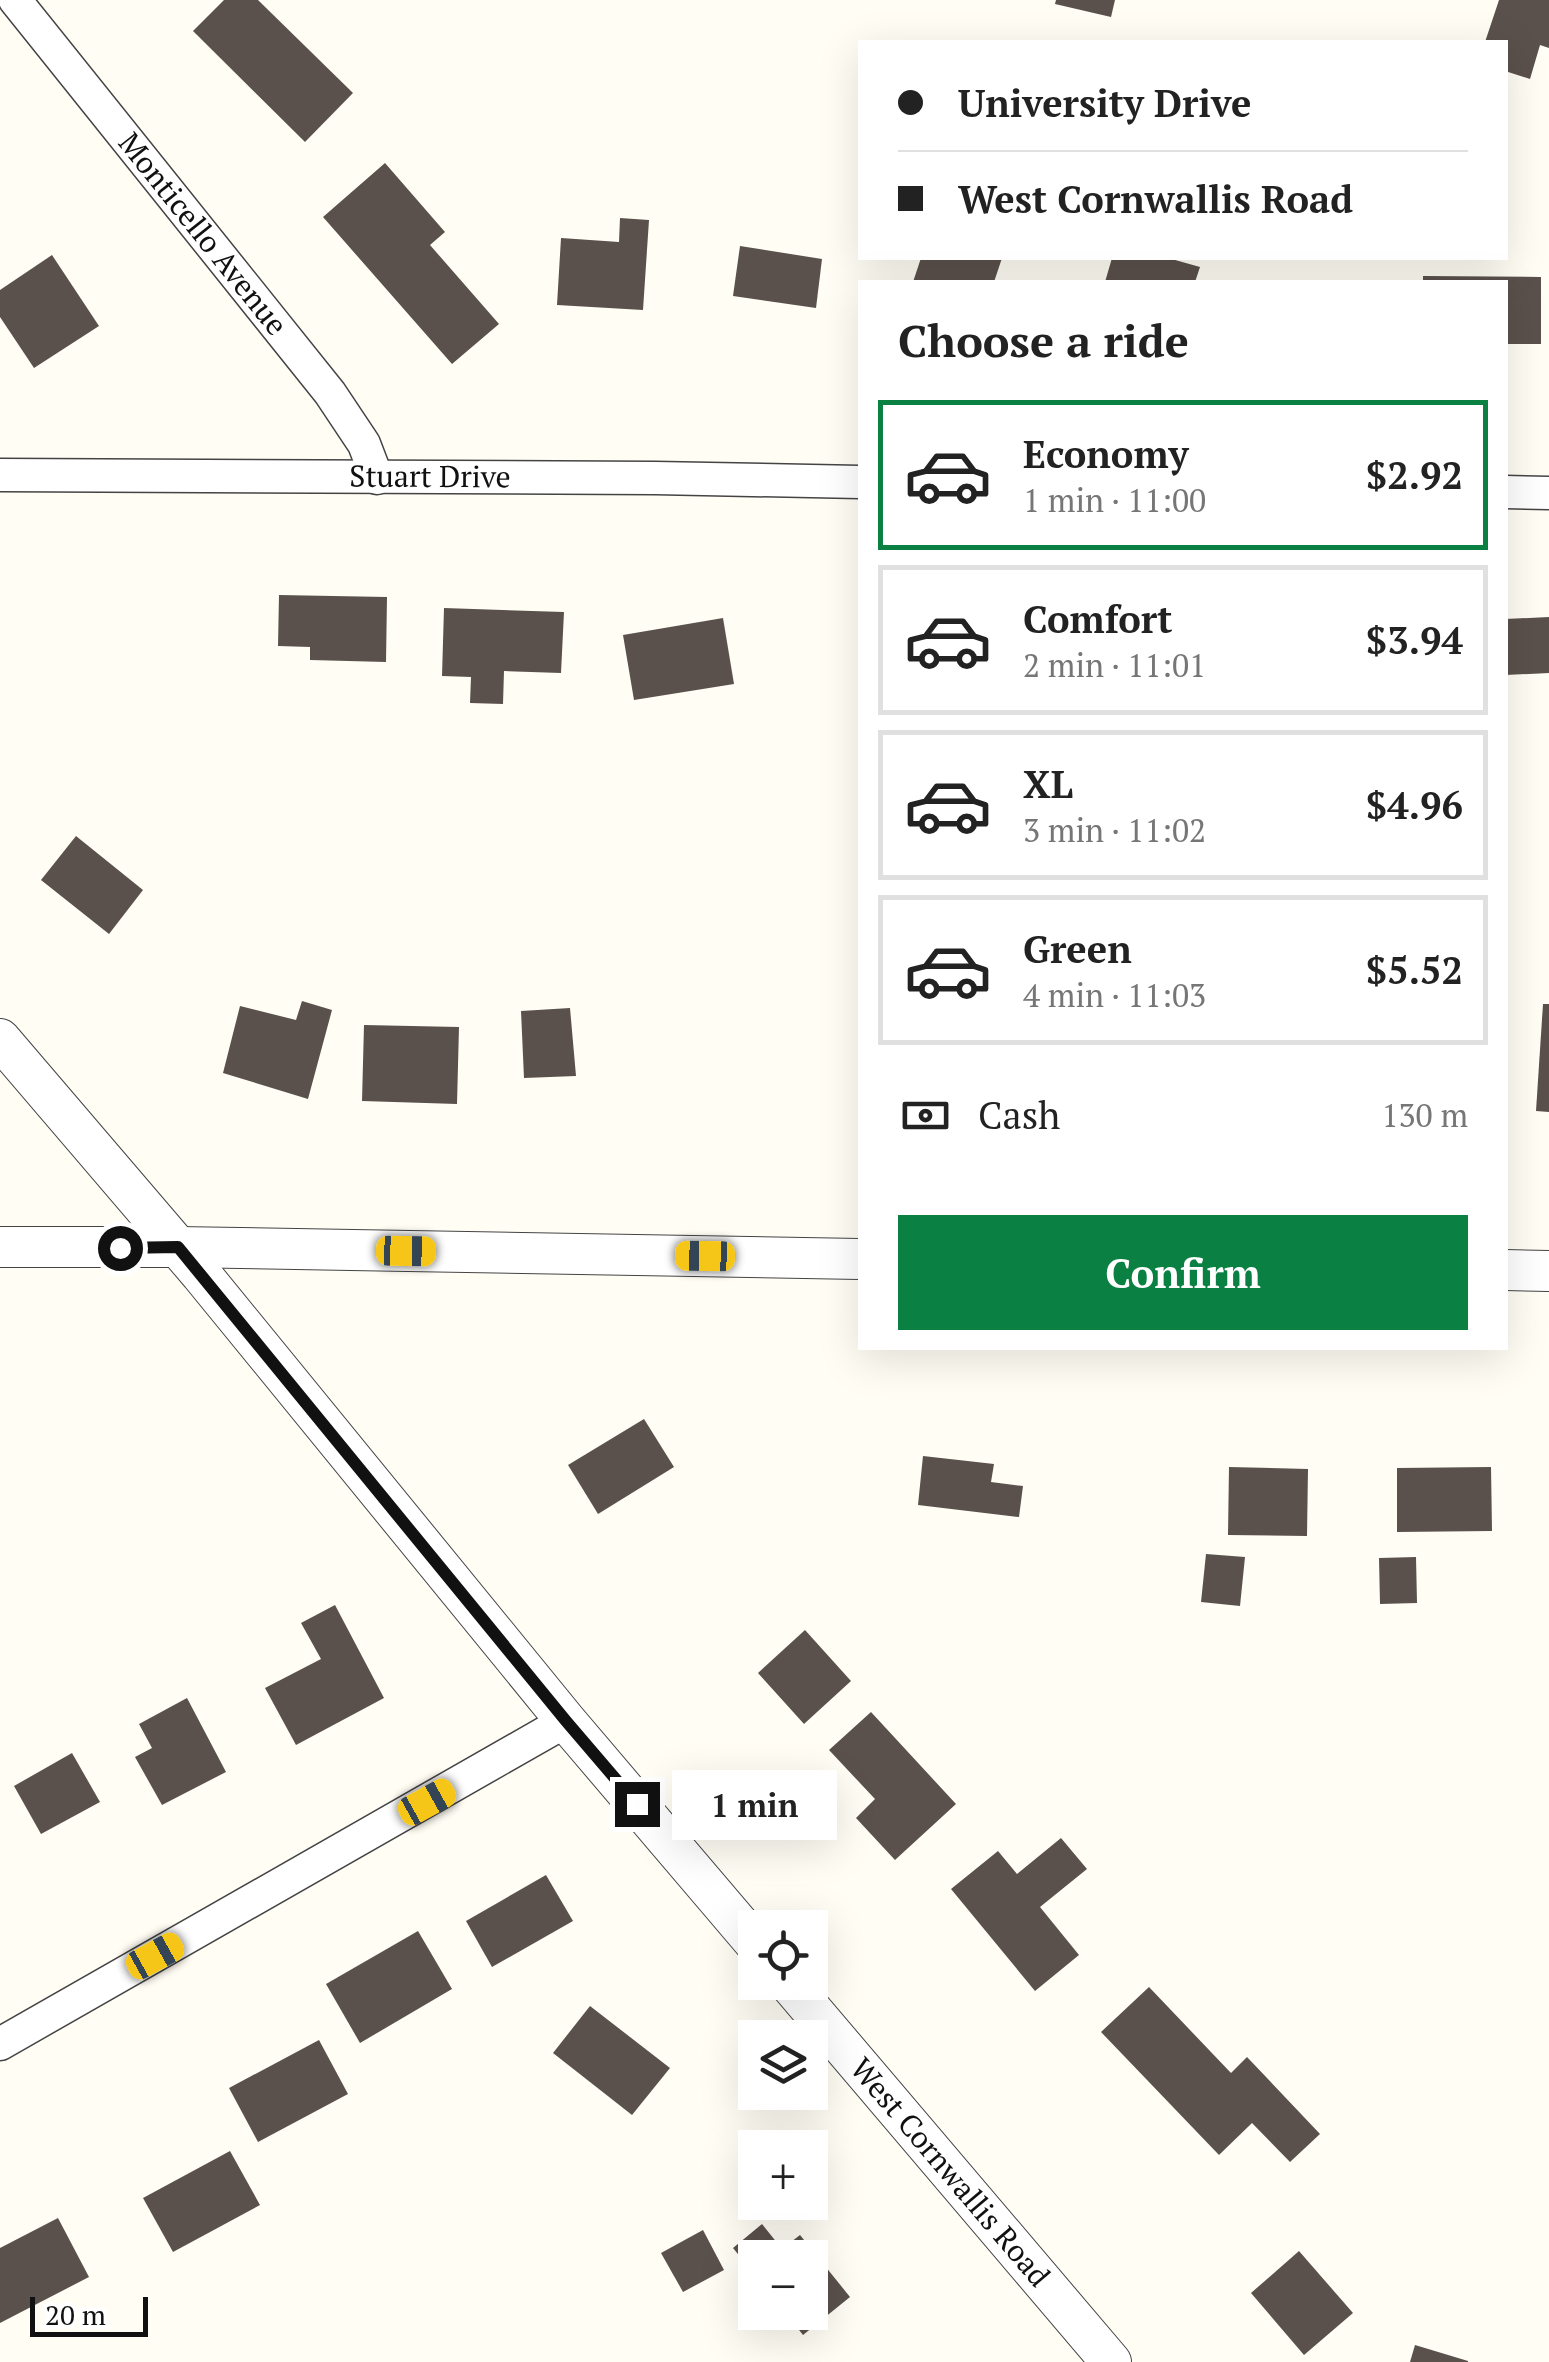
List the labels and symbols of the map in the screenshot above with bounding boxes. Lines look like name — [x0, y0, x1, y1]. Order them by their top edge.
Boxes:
street label: Monticello Avenue — [110, 124, 297, 343]
street label: Stuart Drive — [349, 456, 511, 496]
route start — [98, 1226, 143, 1271]
car — [376, 1235, 436, 1267]
car — [675, 1240, 735, 1272]
callout: 1 min — [672, 1769, 837, 1839]
car — [393, 1774, 461, 1830]
route end — [615, 1782, 660, 1827]
car — [121, 1928, 189, 1984]
street label: West Cornwallis Road — [842, 2049, 1059, 2295]
scale bar — [30, 2292, 148, 2336]

